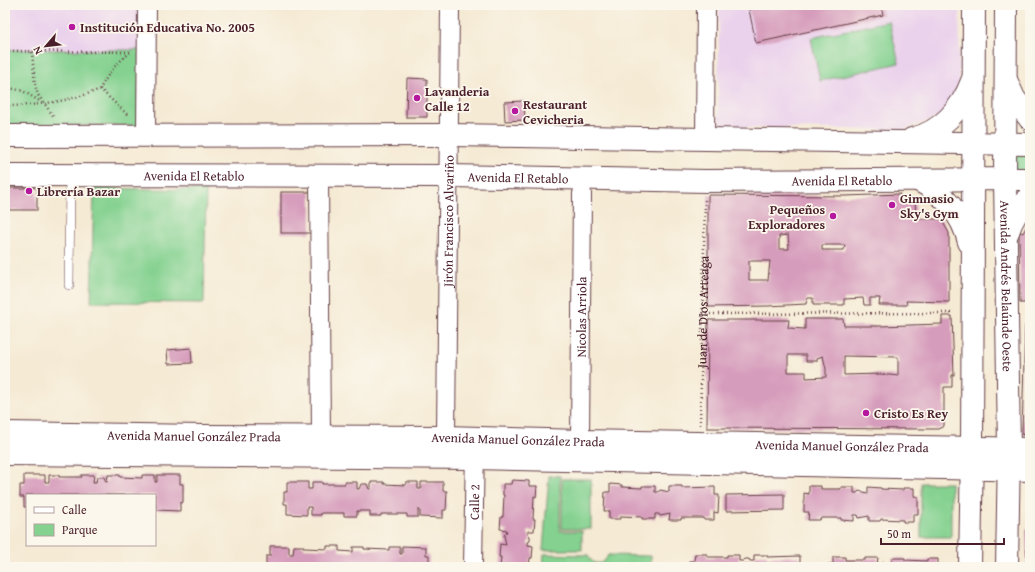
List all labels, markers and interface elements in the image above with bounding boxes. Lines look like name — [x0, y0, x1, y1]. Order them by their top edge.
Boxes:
place label: Institución Educativa No. 2005 — [80, 18, 255, 37]
marker: Institución Educativa No. 2005 — [67, 22, 77, 32]
north arrow — [26, 26, 66, 66]
text: N — [28, 43, 46, 58]
place label: Lavanderia Calle 12 — [425, 82, 490, 116]
marker: Lavanderia Calle 12 — [412, 93, 422, 103]
place label: Restaurant Cevicheria — [523, 95, 587, 129]
marker: Restaurant Cevicheria — [510, 106, 520, 116]
street label: Jirón Francisco Alvariño — [438, 155, 458, 289]
street label: Avenida El Retablo — [143, 166, 245, 185]
street label: Avenida El Retablo — [467, 167, 569, 188]
street label: Avenida El Retablo — [791, 170, 893, 190]
place label: Librería Bazar — [37, 182, 120, 201]
marker: Librería Bazar — [24, 186, 34, 196]
place label: Gimnasio Sky's Gym — [900, 189, 960, 223]
place label: Pequeños Exploradores — [748, 200, 825, 234]
marker: Gimnasio Sky's Gym — [887, 200, 897, 210]
street label: Avenida Andrés Belaúnde Oeste — [996, 200, 1017, 372]
marker: Pequeños Exploradores — [828, 211, 838, 221]
street label: Juan de Dios Arteaga — [692, 255, 713, 370]
street label: Nicolas Arriola — [571, 276, 591, 358]
place label: Cristo Es Rey — [874, 404, 948, 423]
marker: Cristo Es Rey — [861, 408, 871, 418]
street label: Avenida Manuel González Prada — [107, 425, 282, 446]
street label: Avenida Manuel González Prada — [431, 427, 606, 451]
street label: Avenida Manuel González Prada — [755, 435, 930, 457]
street label: Calle 2 — [464, 484, 484, 520]
legend — [26, 494, 156, 546]
text: Calle — [62, 501, 87, 518]
scale bar — [881, 520, 1004, 546]
text: Parque — [62, 521, 98, 538]
text: 50 m — [887, 525, 911, 542]

